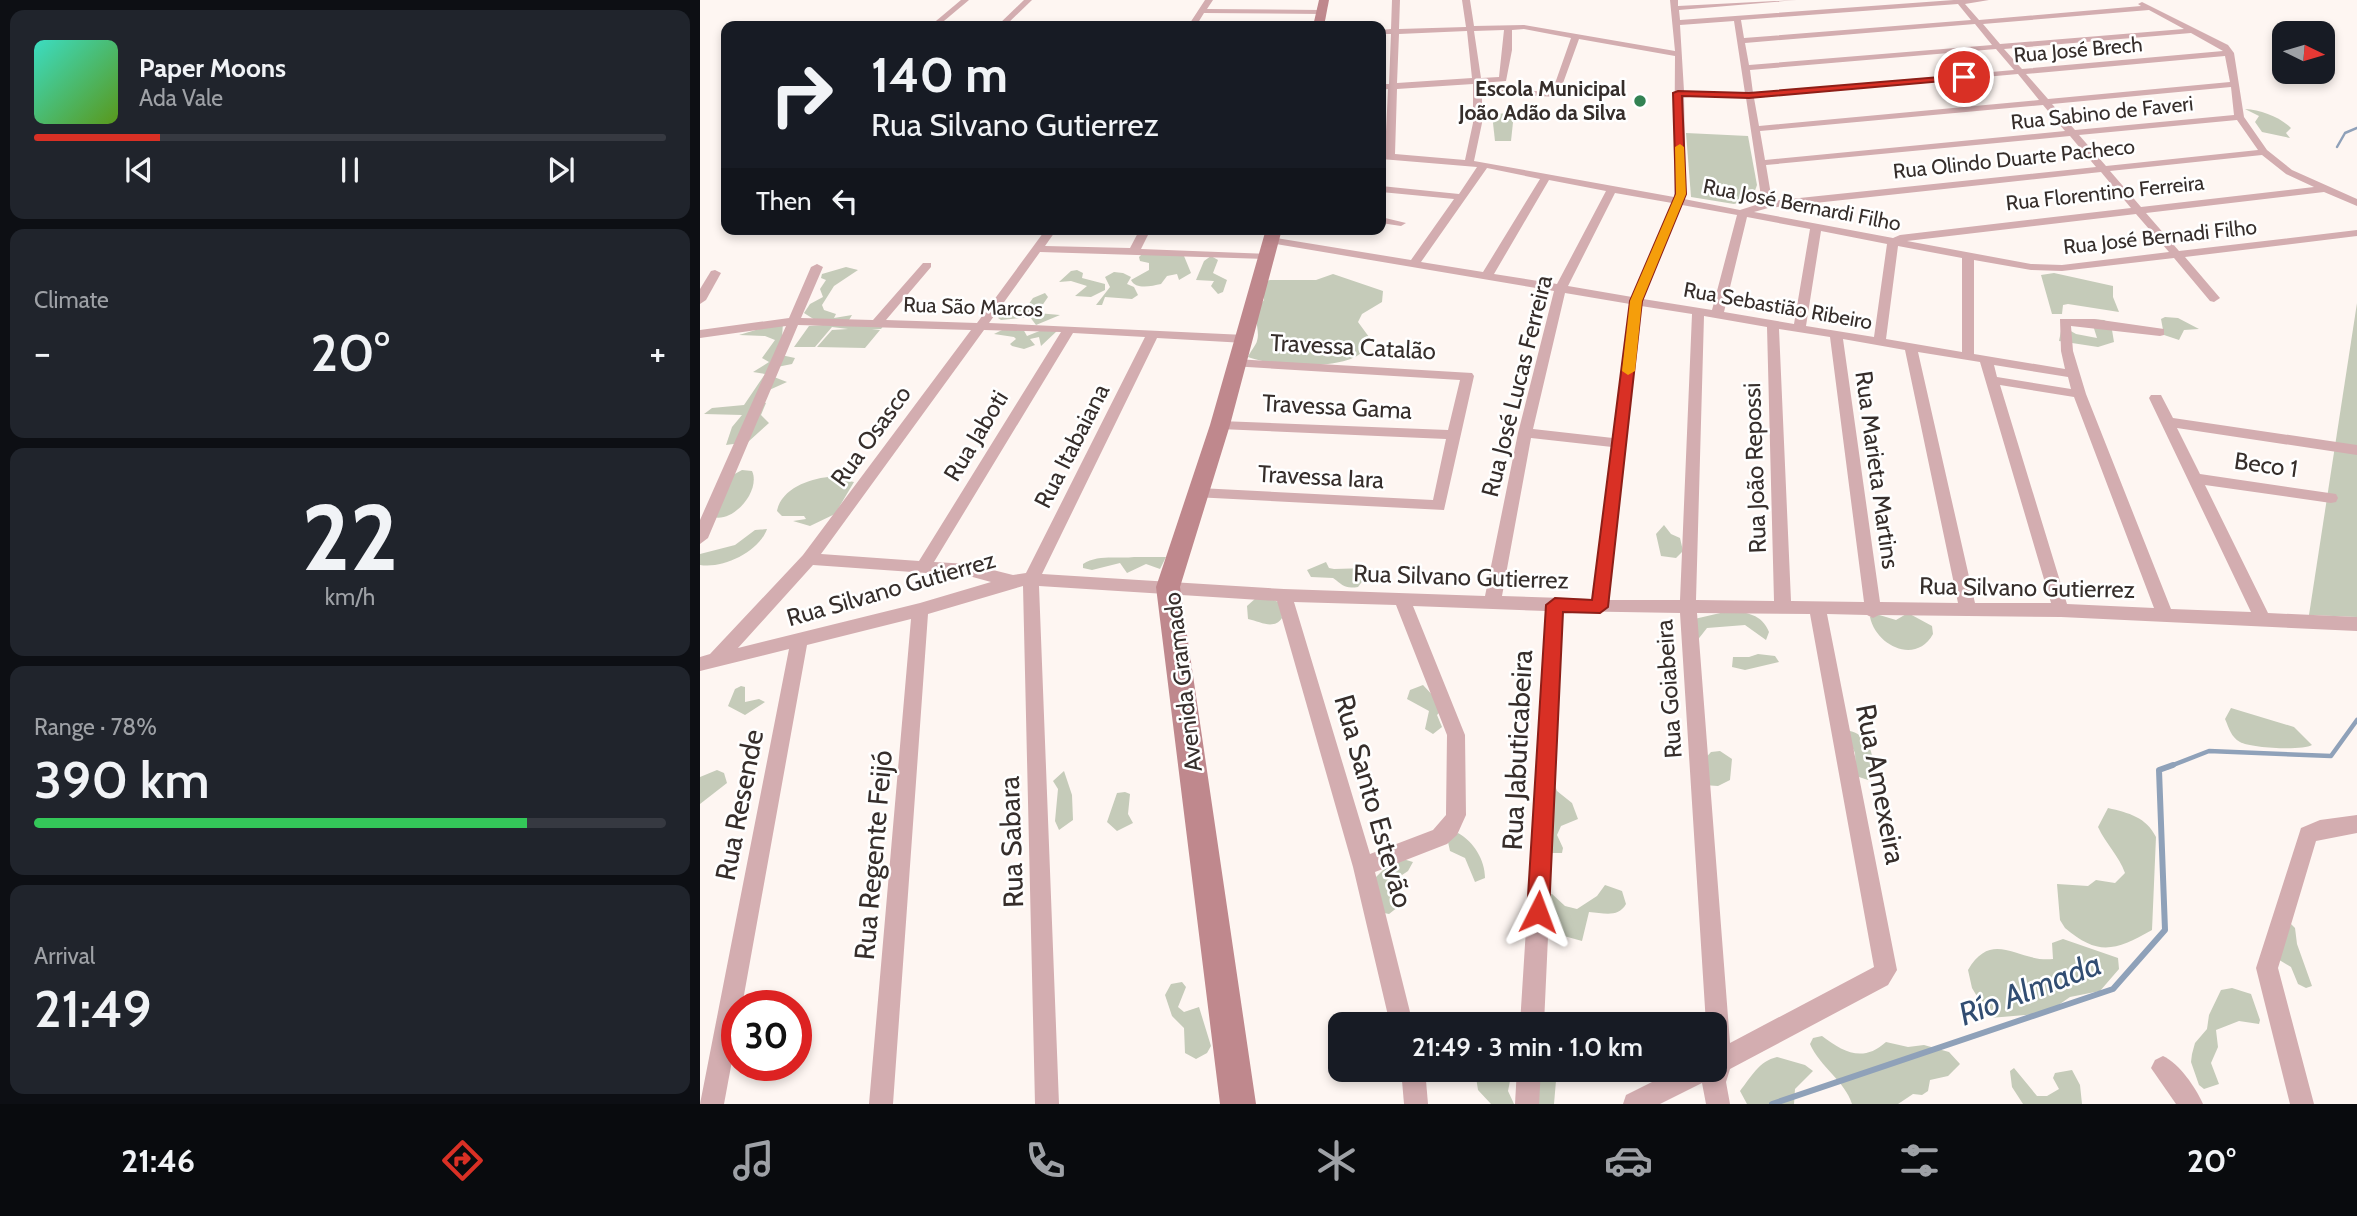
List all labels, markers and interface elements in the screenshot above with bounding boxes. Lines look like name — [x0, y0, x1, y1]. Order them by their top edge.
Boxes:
north arrow — [2272, 21, 2334, 84]
map controls — [2272, 21, 2335, 84]
street label: Rua José Brech — [2012, 31, 2144, 68]
text: 140 m — [871, 45, 1008, 104]
pin — [1934, 47, 1994, 107]
icon: right — [756, 49, 847, 140]
text: Paper Moons — [139, 52, 286, 84]
icon: arrive — [1945, 58, 1983, 96]
place label: Escola Municipal João Adão da Silva — [1458, 76, 1627, 125]
text: Ada Vale — [139, 84, 223, 112]
street label: Rua Sabino de Faveri — [2009, 90, 2194, 135]
marker: Escola Municipal João Adão da Silva — [1632, 93, 1648, 109]
text: Rua Silvano Gutierrez — [871, 105, 1159, 144]
street label: Rua Olindo Duarte Pacheco — [1892, 133, 2136, 184]
icon: previous — [120, 151, 158, 189]
icon: pause — [331, 151, 369, 189]
icon: next — [542, 151, 580, 189]
street label: Rua Florentino Ferreira — [2004, 170, 2205, 215]
street label: Rua José Bernardi Filho — [1701, 173, 1903, 236]
icon: left — [826, 182, 864, 220]
text: Then — [756, 185, 812, 217]
street label: Rua José Bernadi Filho — [2062, 214, 2258, 259]
street label: Rua José Lucas Ferreira — [1475, 272, 1558, 500]
street label: Rua Sebastião Ribeiro — [1682, 277, 1874, 334]
text: Climate — [34, 286, 109, 314]
street label: Rua São Marcos — [903, 292, 1044, 321]
text: 20° — [310, 321, 390, 384]
street label: Travessa Catalão — [1269, 328, 1437, 365]
text: − — [34, 329, 51, 376]
text: + — [649, 329, 666, 376]
street label: Rua Marieta Martins — [1849, 369, 1906, 571]
street label: Rua Itabaiana — [1028, 378, 1115, 513]
street label: Rua Osasco — [824, 380, 917, 492]
street label: Rua João Repossi — [1737, 382, 1772, 554]
street label: Rua Jaboti — [937, 385, 1014, 486]
street label: Travessa Gama — [1261, 388, 1413, 425]
street label: Beco 1 — [2232, 446, 2300, 483]
street label: Travessa Iara — [1257, 459, 1385, 494]
text: 22 — [302, 482, 398, 593]
street label: Rua Silvano Gutierrez — [783, 545, 999, 632]
street label: Rua Silvano Gutierrez — [1353, 558, 1569, 595]
street label: Rua Silvano Gutierrez — [1919, 571, 2135, 604]
text: km/h — [325, 583, 375, 611]
street label: Avenida Gramado — [1157, 591, 1208, 773]
street label: Rua Goiabeira — [1649, 618, 1688, 759]
street label: Rua Jabuticabeira — [1495, 648, 1539, 851]
street label: Rua Santo Estevão — [1327, 690, 1421, 912]
street label: Rua Amexeira — [1849, 701, 1913, 867]
text: Range · 78% — [34, 713, 157, 741]
street label: Rua Resende — [708, 727, 770, 883]
text: 390 km — [34, 748, 210, 811]
street label: Rua Regente Feijó — [847, 749, 899, 961]
street label: Rua Sabara — [992, 775, 1030, 908]
position arrow — [1501, 875, 1575, 949]
text: Arrival — [34, 942, 95, 970]
water label: Río Almada — [1953, 943, 2107, 1034]
text: 21:49 — [34, 977, 152, 1040]
speed limit sign: 30 — [721, 990, 812, 1081]
text: 21:49 · 3 min · 1.0 km — [1412, 1031, 1643, 1063]
icon: directions — [438, 1136, 487, 1185]
icon: music — [729, 1136, 778, 1185]
icon: phone — [1021, 1136, 1070, 1185]
icon: climate — [1312, 1136, 1361, 1185]
icon: car — [1604, 1136, 1653, 1185]
icon: filters — [1895, 1136, 1944, 1185]
text: 21:46 — [121, 1141, 195, 1180]
text: 20° — [2187, 1141, 2236, 1180]

